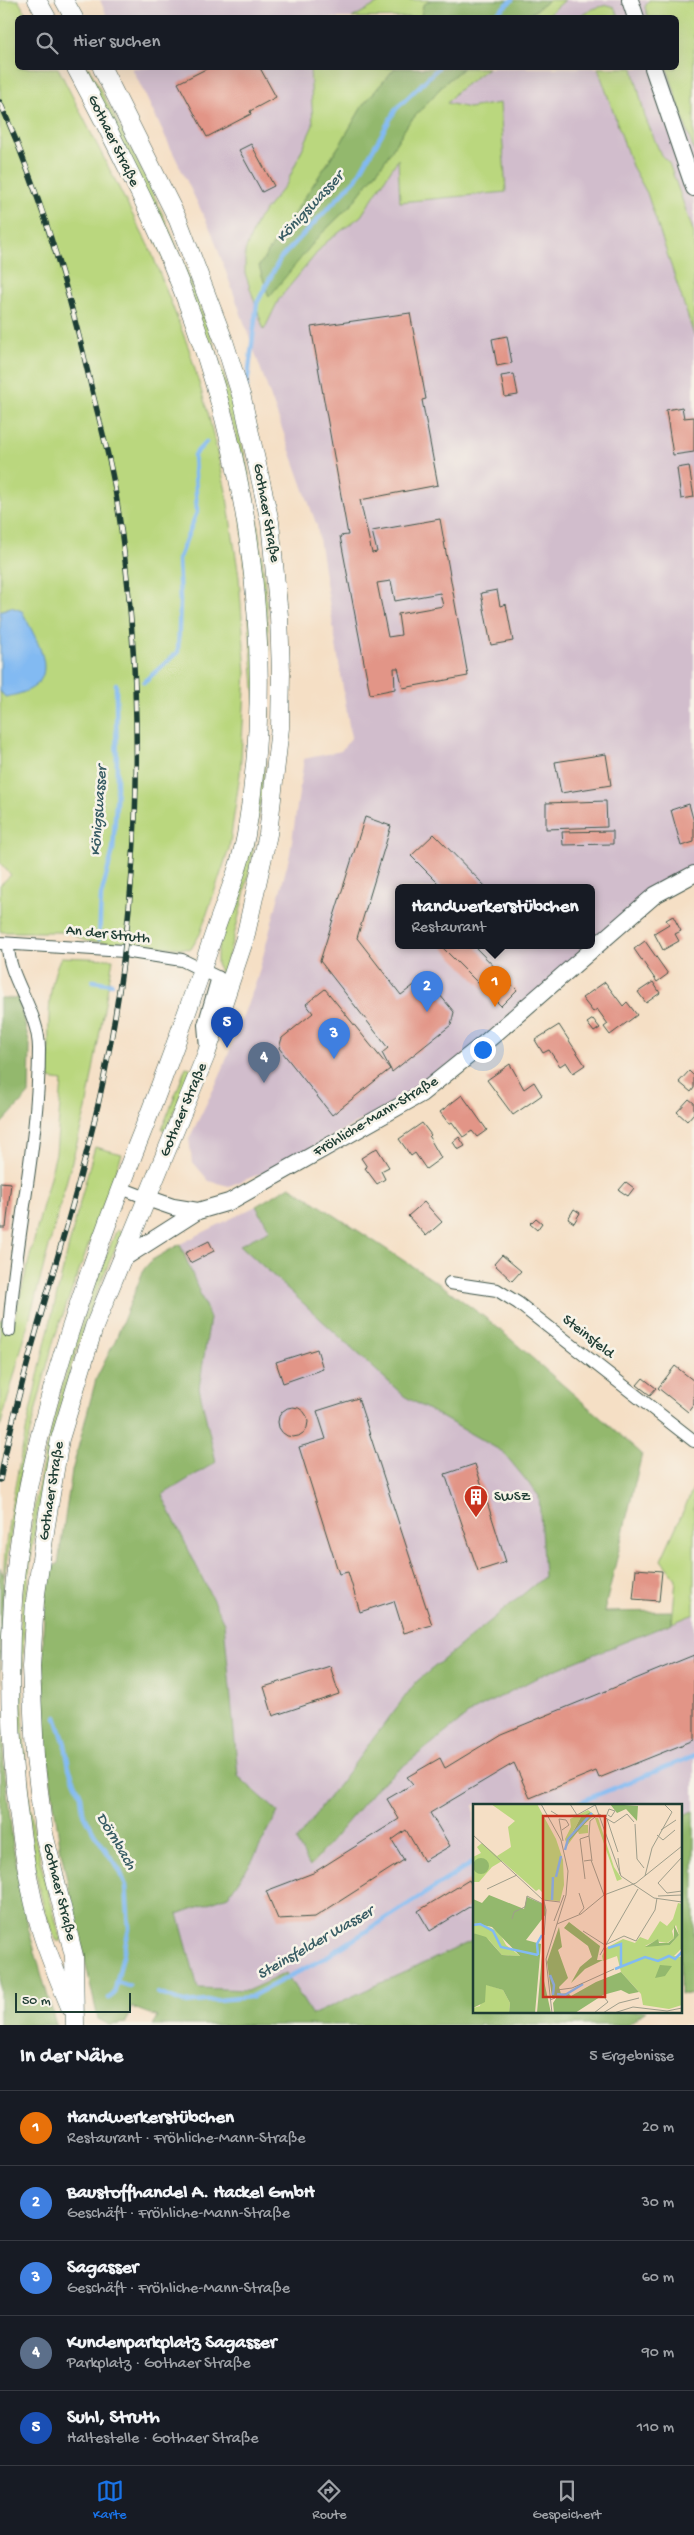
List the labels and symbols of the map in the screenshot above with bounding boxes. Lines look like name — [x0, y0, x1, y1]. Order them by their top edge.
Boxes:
street label: Gothaer Straße — [83, 92, 143, 190]
water label: Königswasser — [273, 166, 351, 247]
street label: Gothaer Straße — [248, 462, 284, 564]
water label: Königswasser — [87, 762, 113, 857]
street label: An der Struth — [65, 922, 151, 948]
pin: 1 — [479, 966, 511, 1007]
pin: 2 — [411, 971, 443, 1012]
pin: 5 — [211, 1007, 243, 1048]
pin: 3 — [318, 1018, 350, 1059]
your location — [470, 1037, 496, 1063]
pin: 4 — [248, 1042, 280, 1083]
street label: Gothaer Straße — [156, 1060, 212, 1160]
street label: Fröhliche-Mann-Straße — [310, 1073, 442, 1162]
street label: Steinsfeld — [558, 1311, 619, 1364]
street label: Gothaer Straße — [35, 1440, 69, 1542]
building icon: SWSZ — [463, 1484, 489, 1518]
place label: SWSZ — [494, 1488, 531, 1506]
inset map — [473, 1804, 682, 2012]
water label: Dörnbach — [91, 1810, 140, 1874]
street label: Gothaer Straße — [38, 1841, 80, 1943]
water label: Steinsfelder Wasser — [254, 1901, 380, 1985]
scale bar — [15, 1990, 131, 2013]

